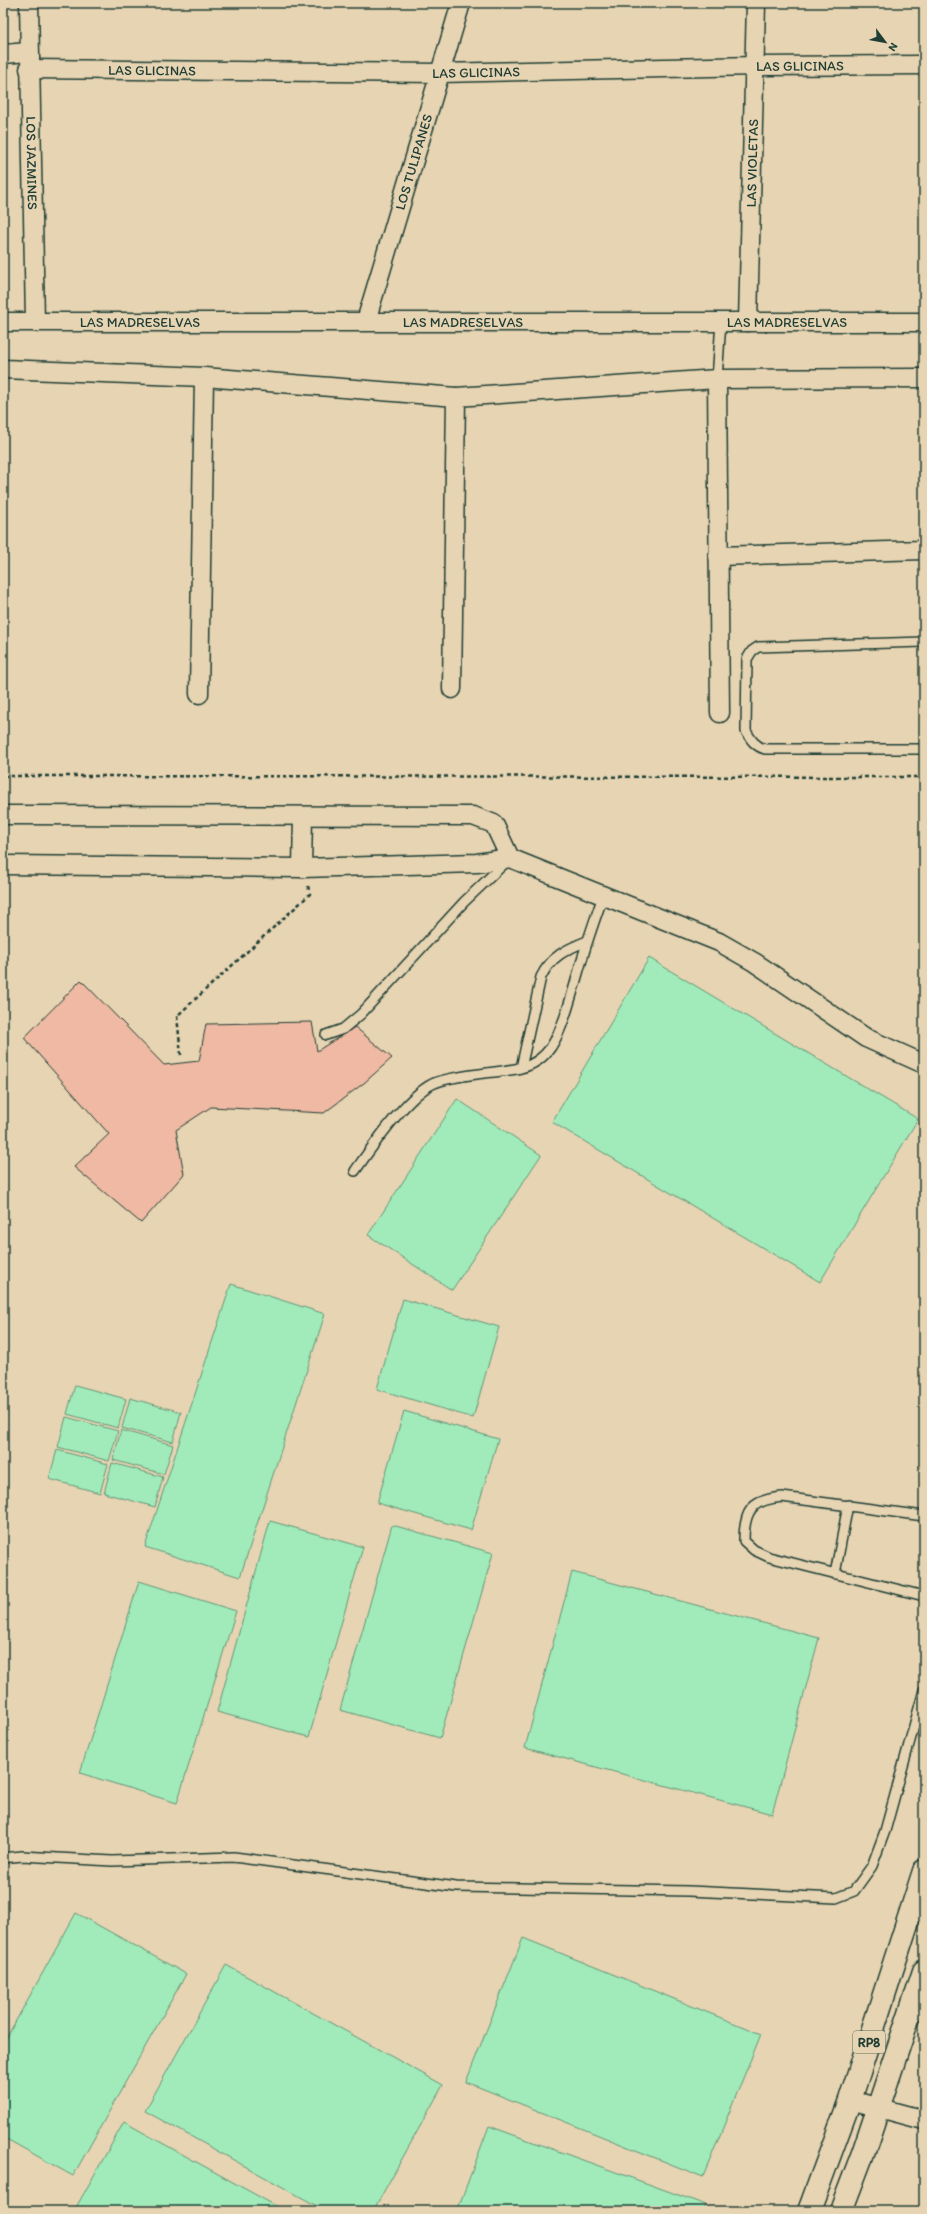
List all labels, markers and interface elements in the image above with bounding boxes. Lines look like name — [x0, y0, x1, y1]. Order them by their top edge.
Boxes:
north arrow — [865, 22, 905, 62]
text: N — [886, 40, 901, 54]
street label: LAS GLICINAS — [756, 57, 844, 75]
street label: LAS GLICINAS — [108, 62, 196, 80]
street label: LAS GLICINAS — [432, 63, 520, 82]
street label: LOS TULIPANES — [392, 112, 436, 212]
street label: LOS JAZMINES — [22, 116, 41, 210]
street label: LAS VIOLETAS — [743, 118, 762, 208]
street label: LAS MADRESELVAS — [80, 314, 200, 331]
street label: LAS MADRESELVAS — [403, 314, 523, 331]
street label: LAS MADRESELVAS — [727, 314, 847, 331]
road number: RP8 — [853, 2031, 885, 2053]

